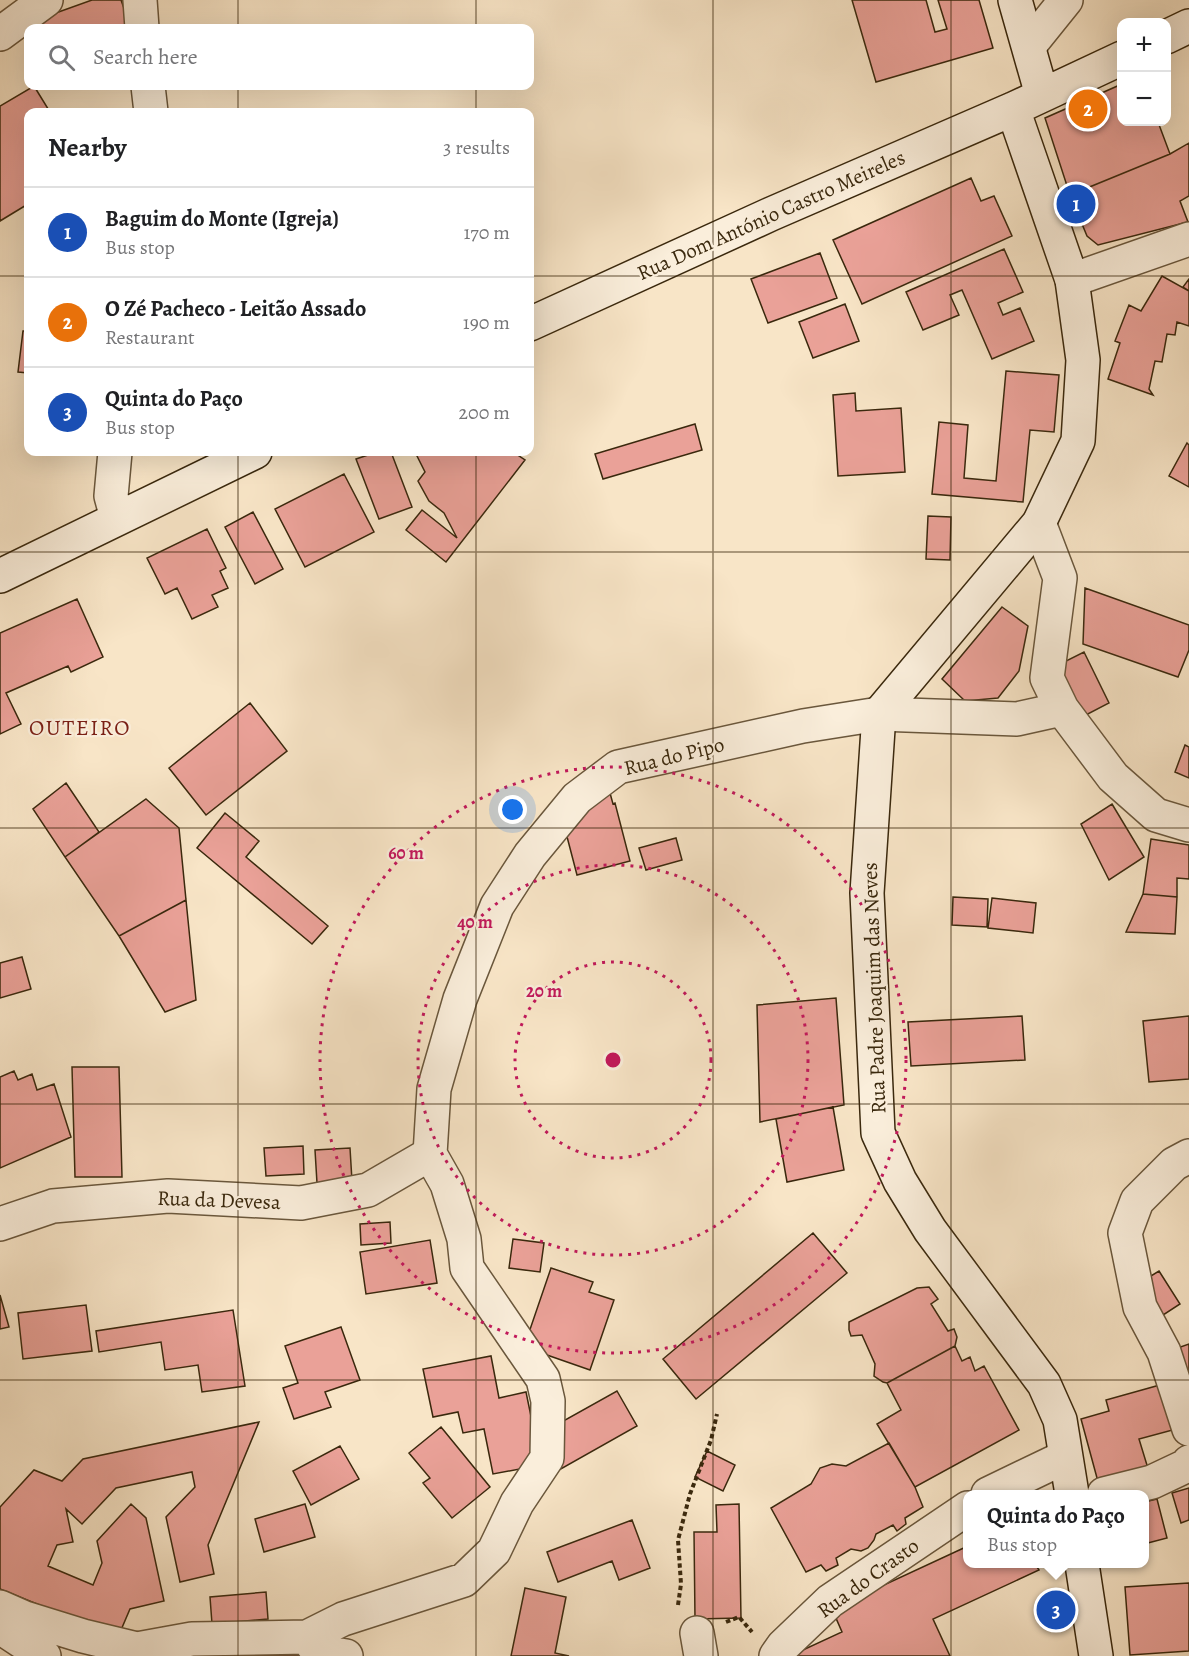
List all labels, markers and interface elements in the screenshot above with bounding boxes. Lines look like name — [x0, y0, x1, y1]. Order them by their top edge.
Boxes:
map controls — [1117, 18, 1171, 126]
button: + — [1117, 18, 1171, 72]
search box — [24, 24, 534, 90]
icon: search — [45, 41, 78, 74]
text: Search here — [93, 42, 198, 72]
button: − — [1117, 72, 1171, 126]
pin: 2 — [1068, 86, 1108, 132]
text: Nearby — [48, 130, 127, 165]
text: 3 results — [443, 134, 510, 161]
street label: Rua Dom António Castro Meireles — [632, 143, 910, 287]
pin: 1 — [1056, 182, 1096, 226]
text: Baguim do Monte (Igreja) — [105, 204, 339, 234]
text: 1 — [64, 219, 71, 246]
text: 170 m — [464, 219, 510, 246]
text: Bus stop — [105, 234, 175, 261]
text: O Zé Pacheco - Leitão Assado — [105, 294, 366, 324]
text: 2 — [63, 309, 72, 336]
text: 190 m — [463, 309, 510, 336]
text: Restaurant — [105, 324, 195, 351]
text: Quinta do Paço — [105, 384, 243, 414]
text: 3 — [63, 399, 72, 426]
text: 200 m — [459, 399, 510, 426]
text: Bus stop — [105, 414, 175, 441]
district label: OUTEIRO — [29, 713, 131, 743]
street label: Rua do Pipo — [621, 730, 727, 782]
your location — [498, 795, 527, 824]
text: 60 m — [388, 841, 424, 865]
street label: Rua Padre Joaquim das Neves — [856, 862, 892, 1114]
text: 40 m — [457, 910, 493, 934]
text: 20 m — [526, 979, 562, 1003]
centre of rings — [603, 1050, 623, 1070]
street label: Rua da Devesa — [157, 1184, 281, 1216]
popup — [963, 1490, 1149, 1568]
text: Quinta do Paço — [987, 1501, 1125, 1531]
text: Bus stop — [987, 1531, 1057, 1558]
street label: Rua do Crasto — [811, 1532, 925, 1624]
pin: 3 — [1036, 1588, 1076, 1632]

